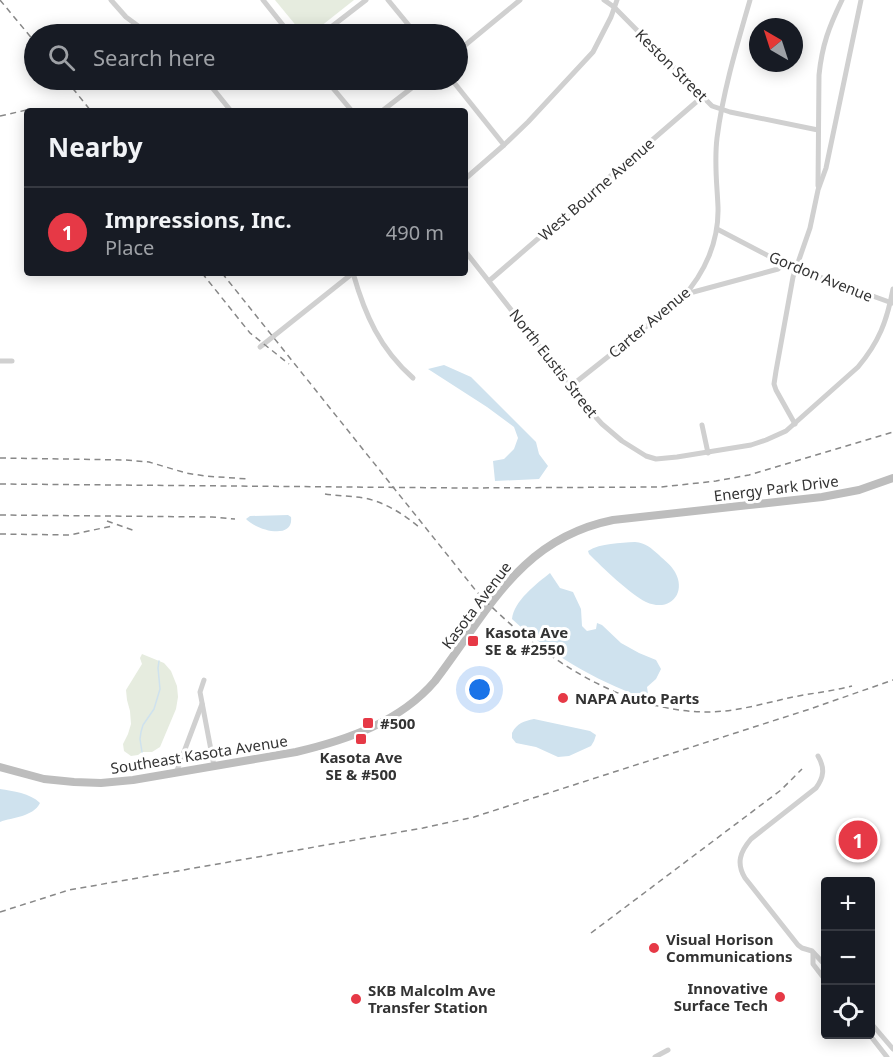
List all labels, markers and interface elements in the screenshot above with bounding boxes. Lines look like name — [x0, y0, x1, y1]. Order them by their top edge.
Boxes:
north arrow — [749, 18, 803, 72]
search box — [24, 24, 468, 90]
street label: Keston Street — [632, 25, 713, 106]
icon: search — [45, 41, 78, 74]
text: Search here — [93, 42, 215, 72]
text: Nearby — [48, 129, 143, 165]
street label: West Bourne Avenue — [534, 133, 658, 245]
text: Impressions, Inc. — [105, 204, 292, 234]
text: 1 — [62, 219, 73, 246]
text: 490 m — [386, 219, 444, 246]
text: Place — [105, 234, 154, 261]
street label: Gordon Avenue — [766, 246, 876, 306]
street label: Carter Avenue — [604, 282, 694, 362]
street label: North Eustis Street — [505, 305, 603, 422]
street label: Energy Park Drive — [712, 470, 840, 506]
street label: Kasota Avenue — [437, 557, 515, 653]
place label: Kasota Ave SE & #2550 — [485, 622, 568, 659]
marker: Kasota Ave SE & #2550 — [466, 634, 480, 648]
your location — [465, 675, 494, 704]
place label: NAPA Auto Parts — [575, 688, 699, 708]
marker: NAPA Auto Parts — [556, 691, 570, 705]
place label: #500 — [380, 713, 416, 733]
marker: #500 — [361, 716, 375, 730]
street label: Southeast Kasota Avenue — [109, 730, 289, 778]
marker: Kasota Ave SE & #500 — [354, 732, 368, 746]
place label: Kasota Ave SE & #500 — [319, 747, 403, 784]
pin: 1 — [838, 818, 878, 862]
map controls — [821, 877, 875, 1039]
button: + — [821, 877, 875, 931]
place label: Visual Horison Communications — [666, 929, 793, 966]
button: − — [821, 931, 875, 985]
marker: Visual Horison Communications — [647, 941, 661, 955]
place label: Innovative Surface Tech — [674, 978, 768, 1015]
place label: SKB Malcolm Ave Transfer Station — [368, 980, 496, 1017]
button: locate — [821, 985, 875, 1039]
marker: Innovative Surface Tech — [773, 990, 787, 1004]
marker: SKB Malcolm Ave Transfer Station — [349, 992, 363, 1006]

